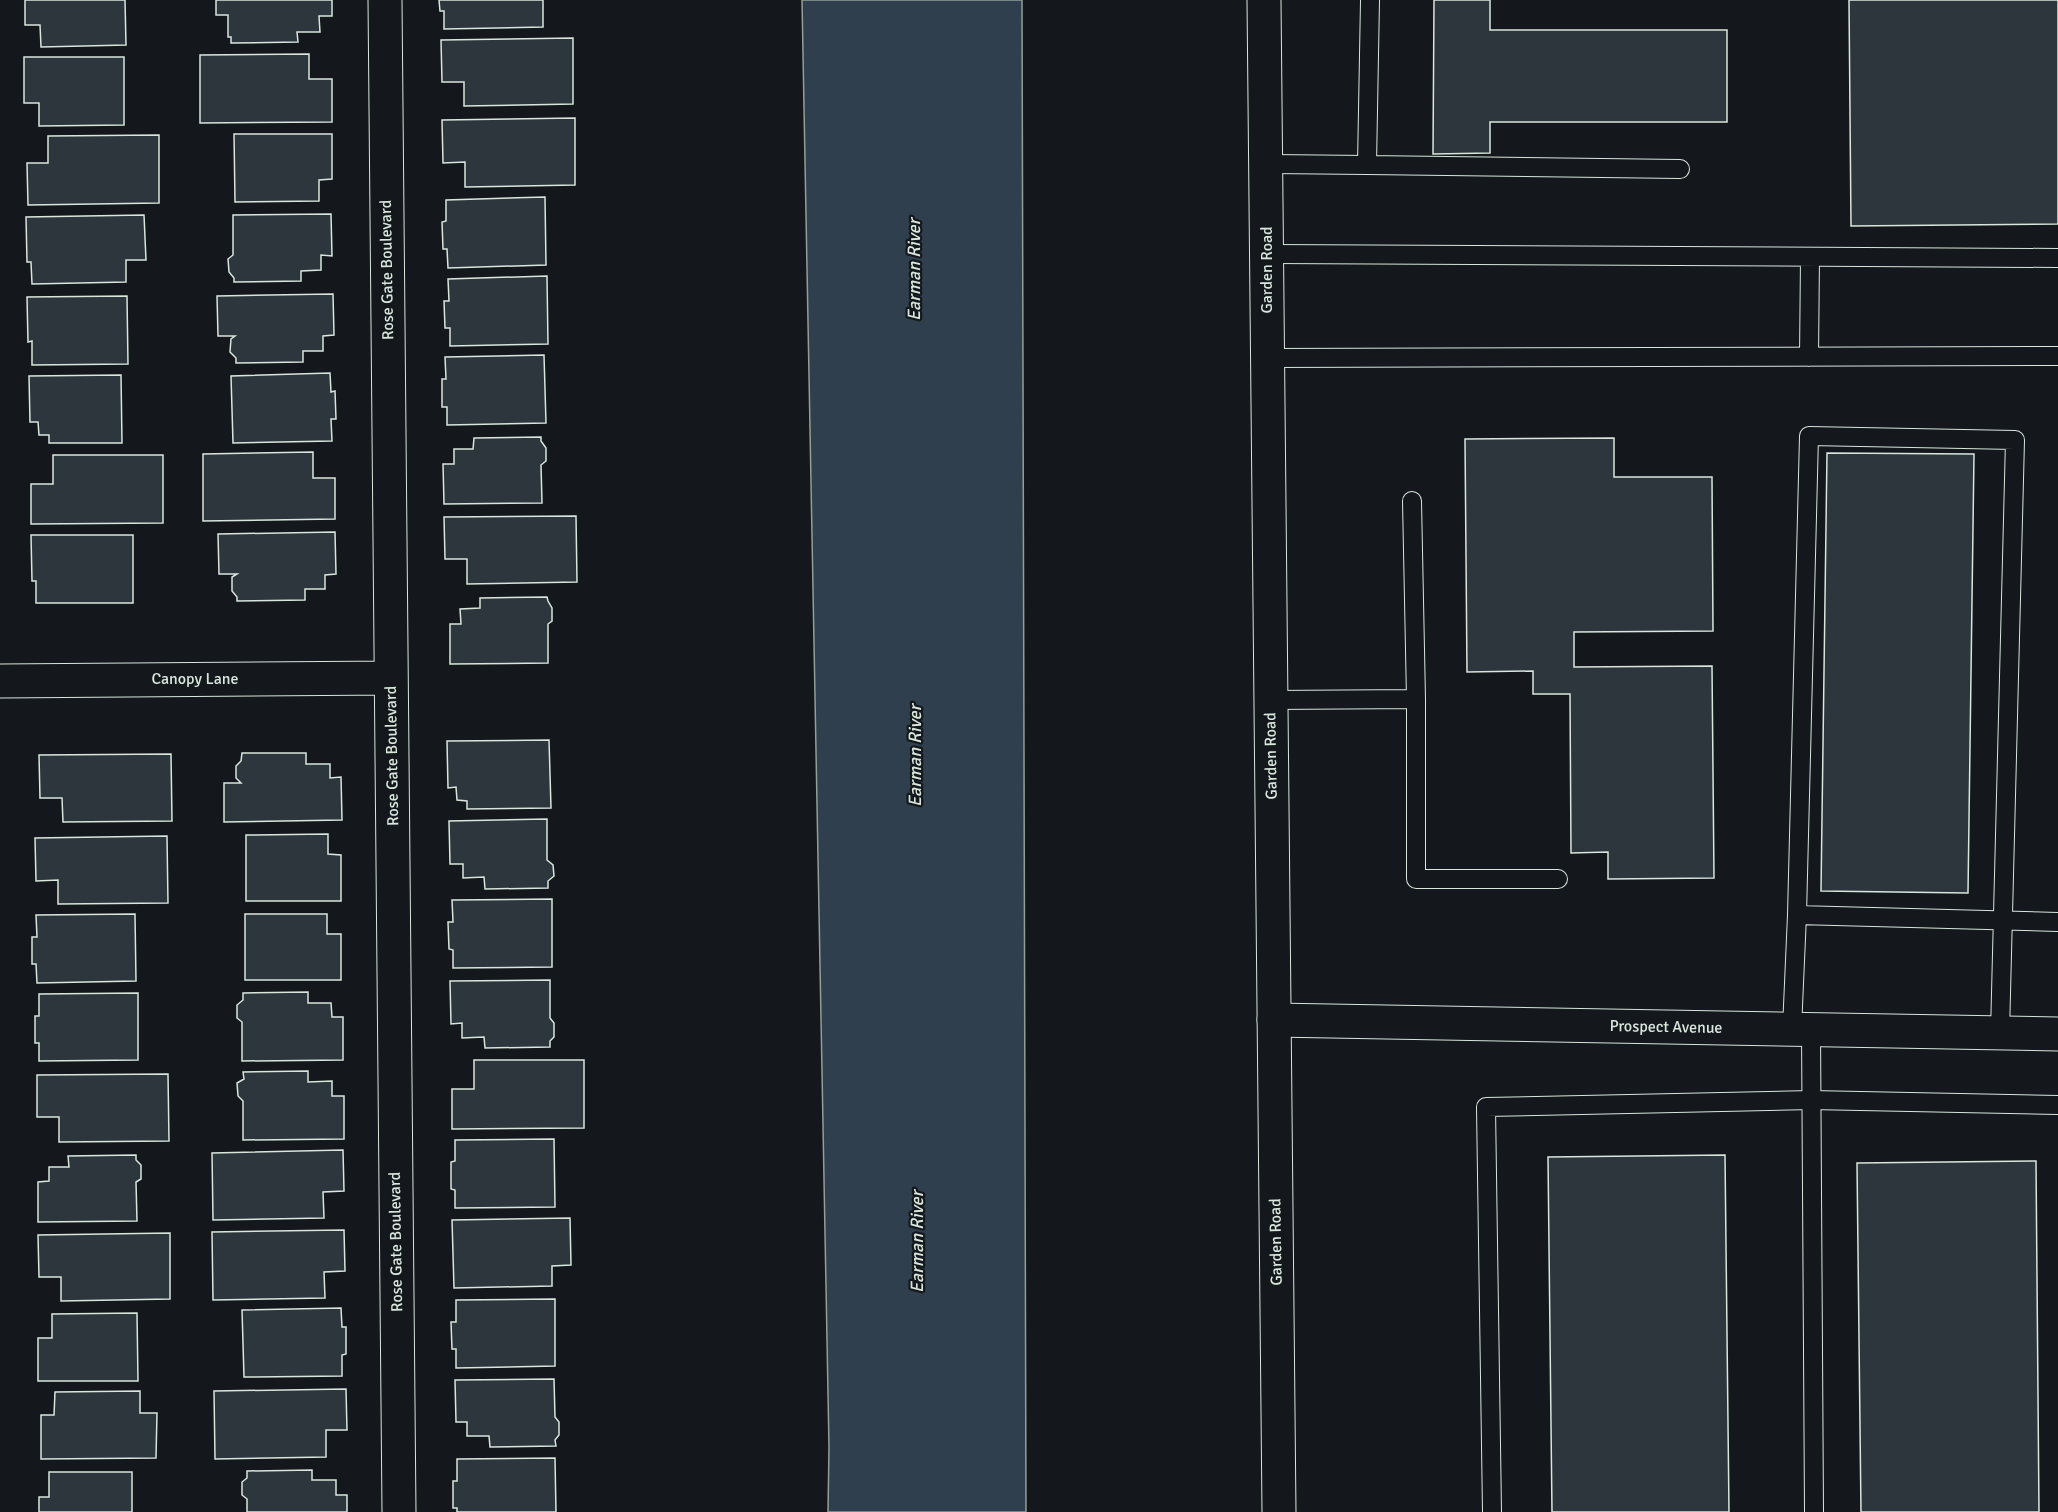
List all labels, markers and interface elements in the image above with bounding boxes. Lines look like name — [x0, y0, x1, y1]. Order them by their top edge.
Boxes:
street label: Rose Gate Boulevard — [376, 200, 398, 340]
water label: Earman River — [903, 217, 925, 321]
street label: Garden Road — [1257, 226, 1277, 314]
street label: Canopy Lane — [151, 669, 239, 689]
street label: Rose Gate Boulevard — [381, 686, 403, 826]
water label: Earman River — [904, 703, 926, 807]
street label: Garden Road — [1260, 712, 1282, 800]
street label: Prospect Avenue — [1609, 1016, 1723, 1038]
street label: Rose Gate Boulevard — [385, 1172, 407, 1312]
water label: Earman River — [906, 1189, 928, 1293]
street label: Garden Road — [1265, 1198, 1287, 1286]

